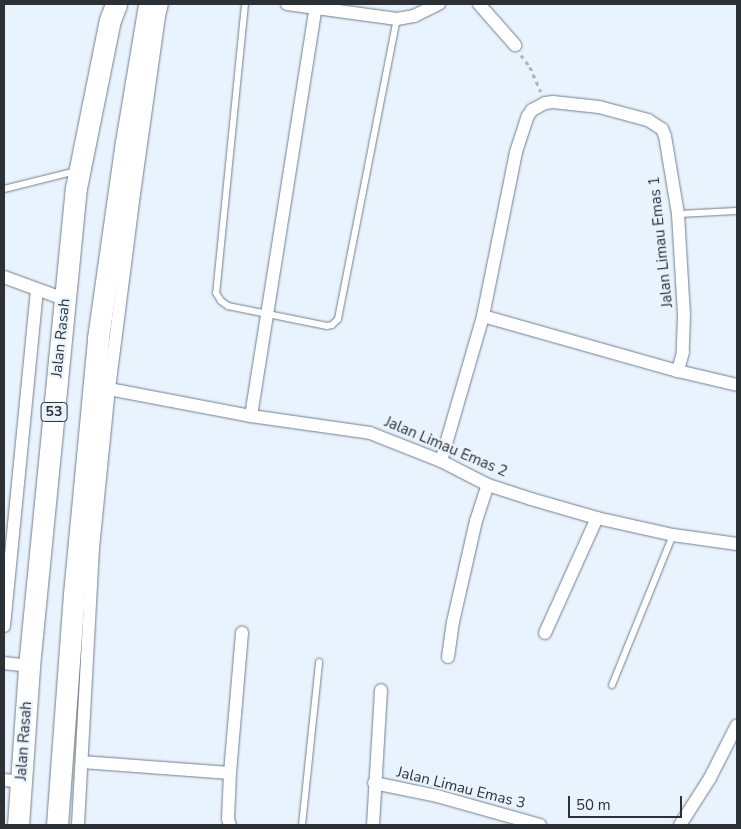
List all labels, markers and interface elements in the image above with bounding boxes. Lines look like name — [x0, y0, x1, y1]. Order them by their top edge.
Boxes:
street label: Jalan Limau Emas 1 — [645, 175, 677, 309]
street label: Jalan Rasah — [48, 298, 74, 378]
road number: 53 — [40, 401, 68, 424]
street label: Jalan Limau Emas 2 — [382, 413, 510, 481]
street label: Jalan Rasah — [12, 701, 36, 781]
street label: Jalan Limau Emas 3 — [395, 763, 527, 813]
scale bar — [571, 786, 685, 818]
text: 50 m — [576, 795, 611, 815]

